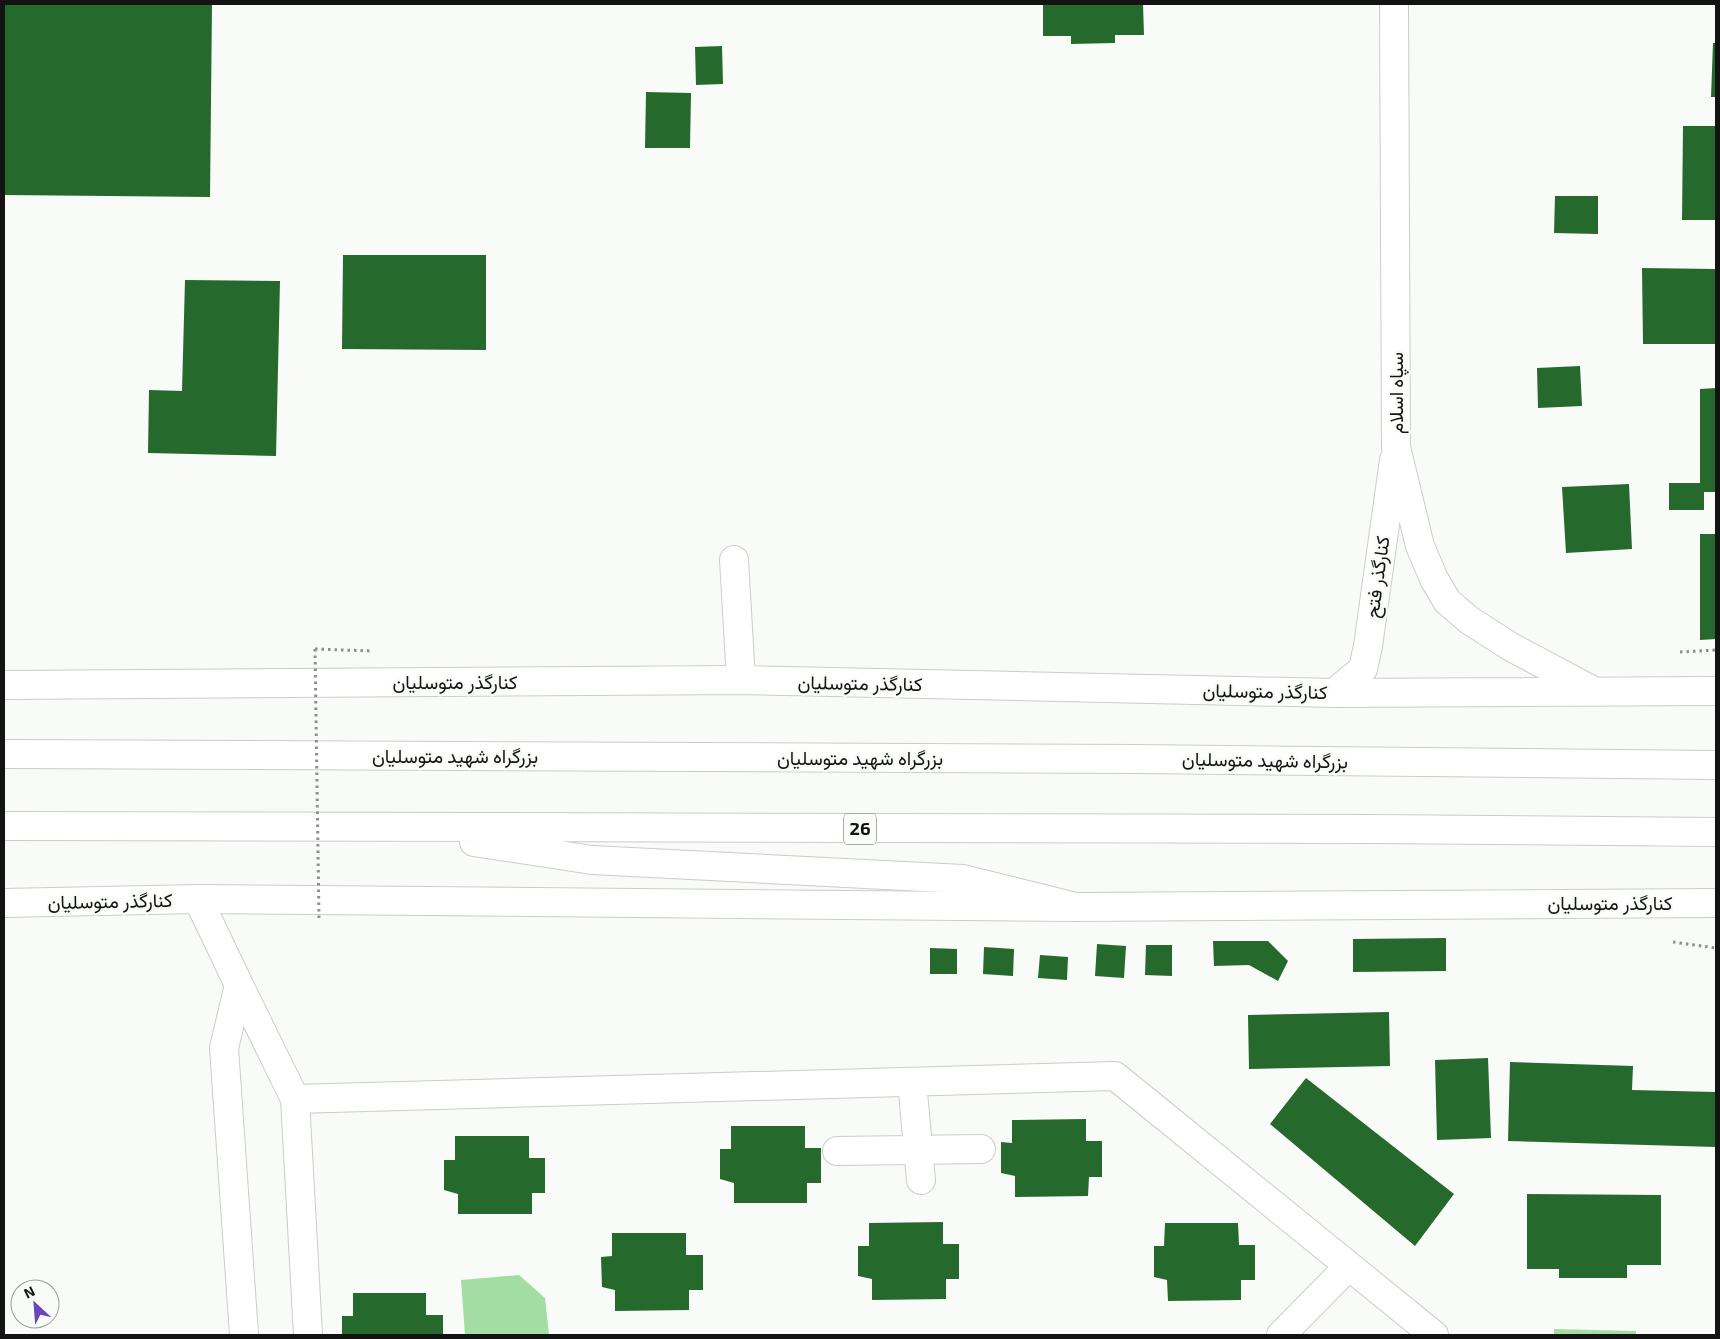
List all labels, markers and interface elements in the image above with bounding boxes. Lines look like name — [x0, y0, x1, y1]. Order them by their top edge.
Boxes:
street label: سپاه اسلام — [1384, 352, 1410, 434]
street label: کنارگذر فتح — [1359, 535, 1397, 620]
street label: کنارگذر متوسلیان — [393, 670, 517, 694]
street label: کنارگذر متوسلیان — [797, 670, 923, 696]
street label: کنارگذر متوسلیان — [1202, 678, 1328, 704]
street label: بزرگراه شهید متوسلیان — [372, 744, 538, 768]
street label: بزرگراه شهید متوسلیان — [777, 746, 943, 770]
street label: بزرگراه شهید متوسلیان — [1182, 747, 1348, 773]
road number: 26 — [844, 814, 876, 844]
street label: کنارگذر متوسلیان — [47, 888, 173, 914]
street label: کنارگذر متوسلیان — [1548, 891, 1672, 915]
north arrow — [10, 1279, 60, 1329]
text: N — [21, 1282, 37, 1302]

